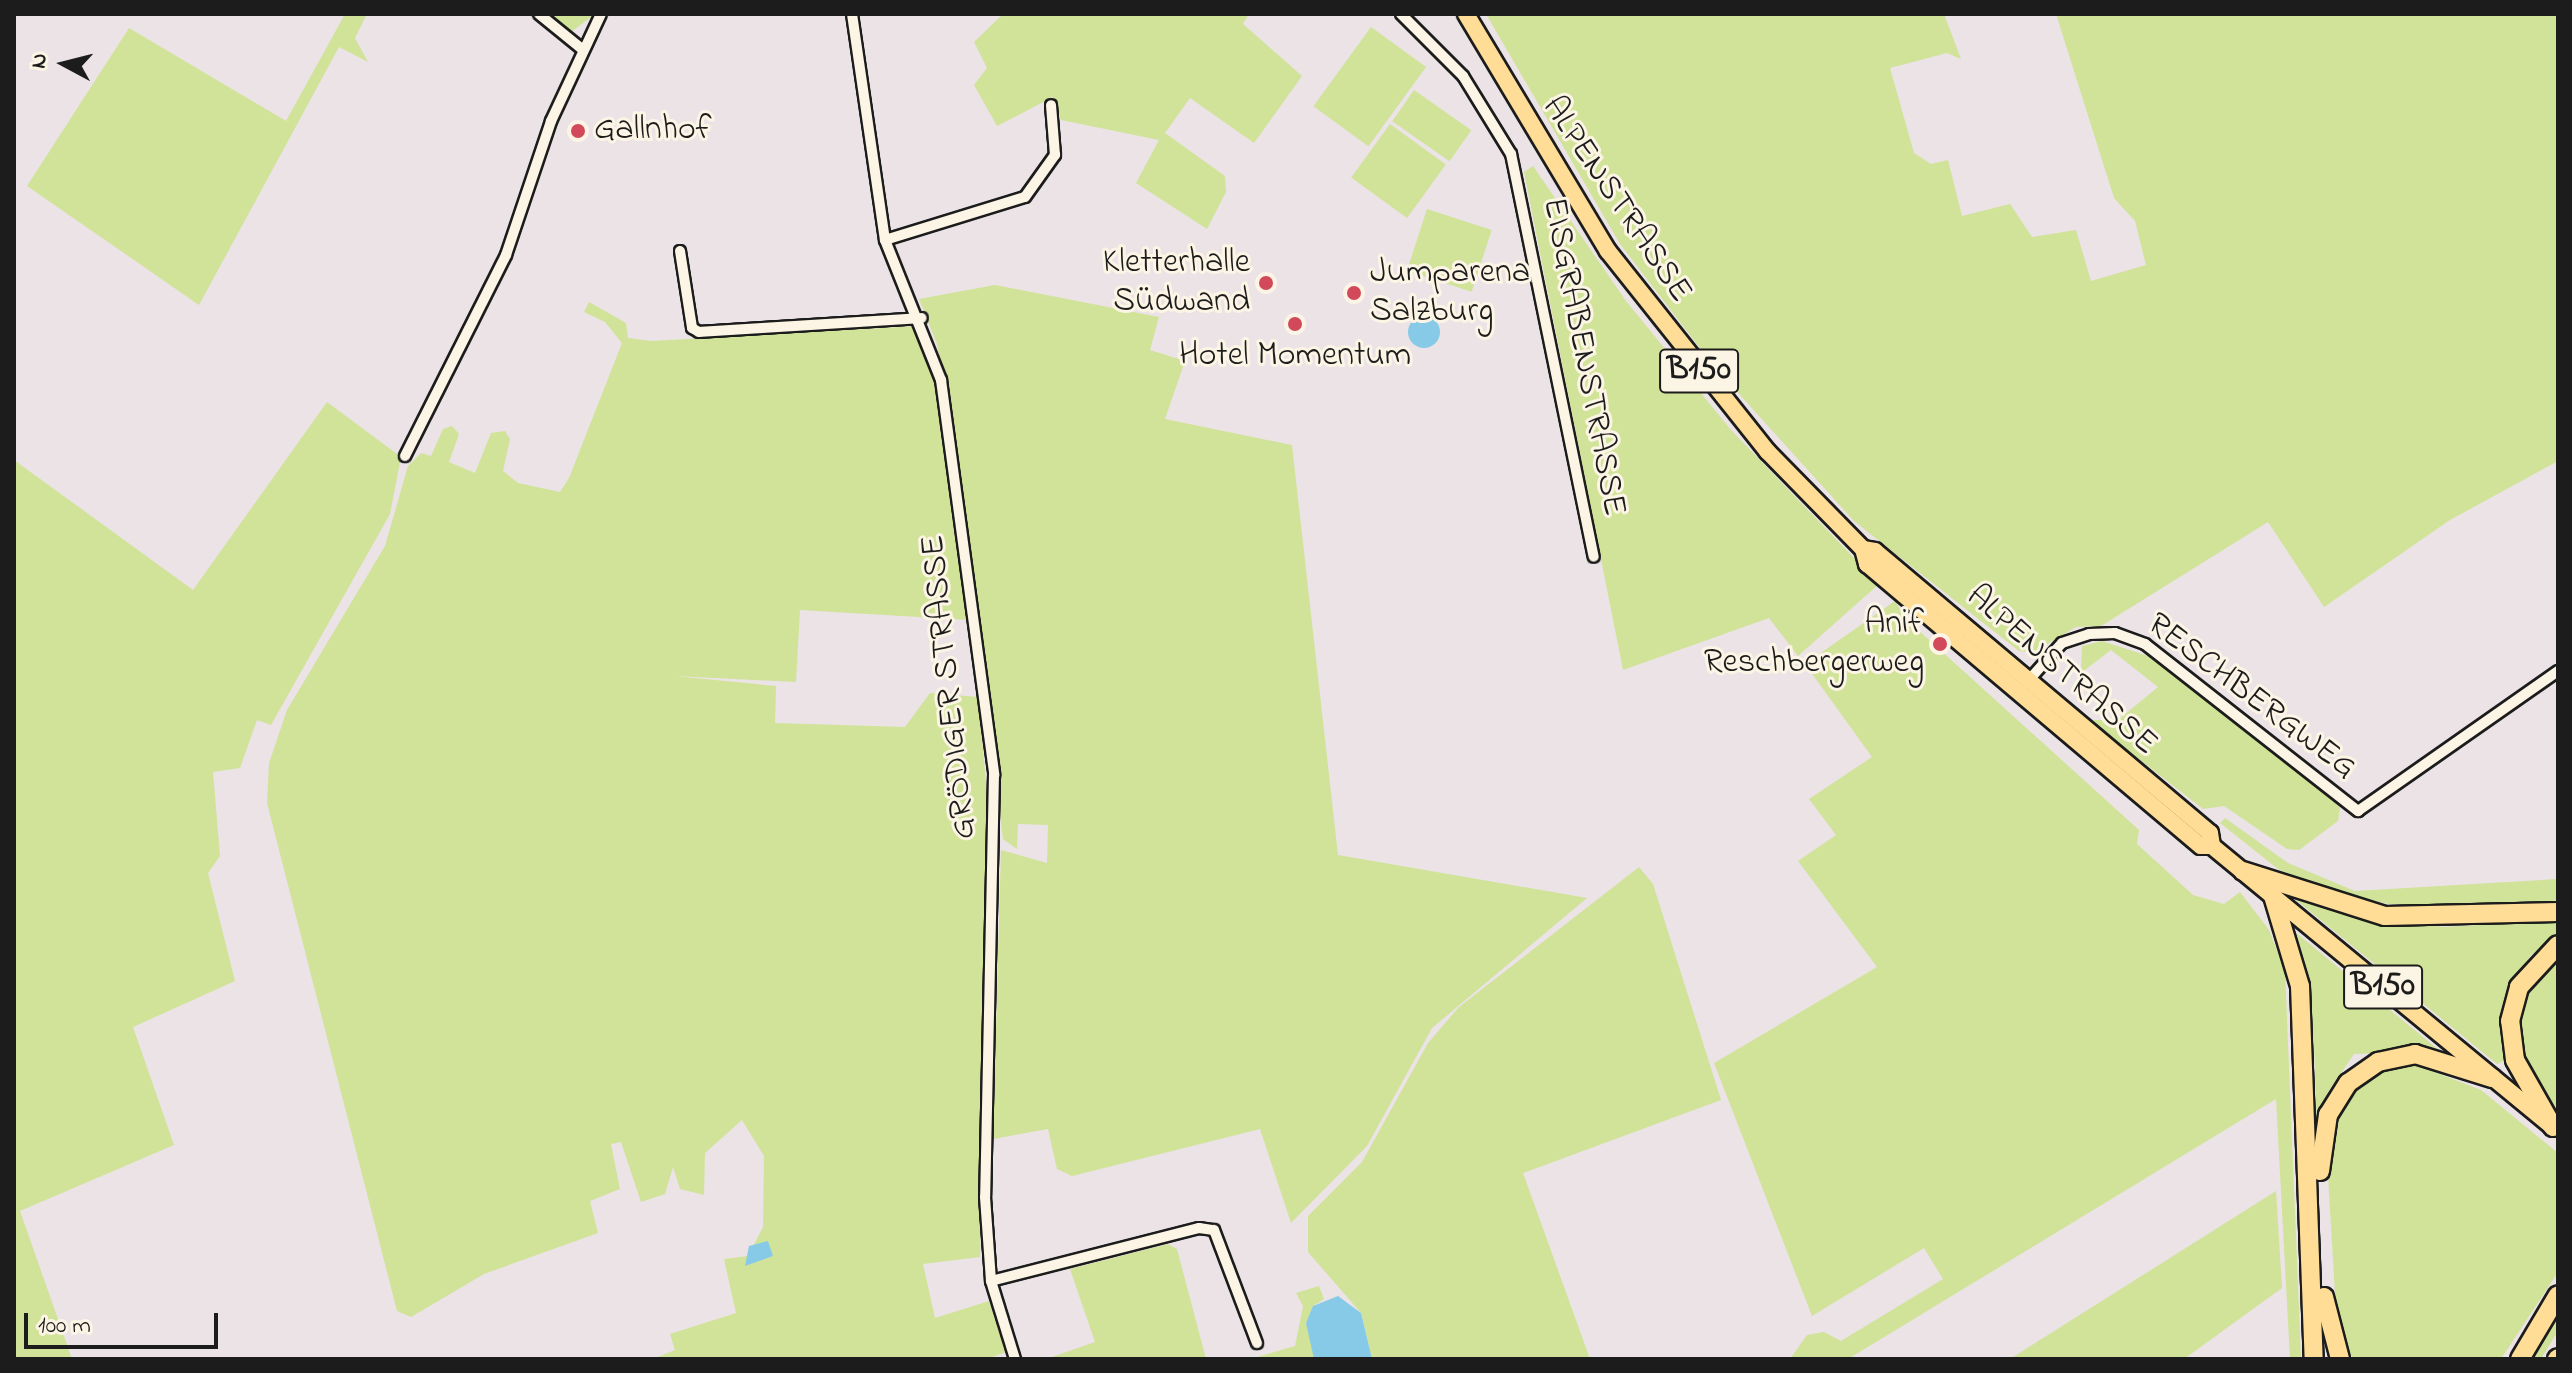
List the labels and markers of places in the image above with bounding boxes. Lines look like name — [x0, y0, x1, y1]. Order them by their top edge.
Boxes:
place label: Gallnhof — [594, 111, 711, 151]
marker: Gallnhof — [569, 122, 587, 140]
place label: Kletterhalle Südwand — [1103, 243, 1250, 322]
place label: Jumparena Salzburg — [1370, 253, 1530, 332]
marker: Kletterhalle Südwand — [1257, 274, 1275, 292]
marker: Jumparena Salzburg — [1345, 284, 1363, 302]
marker: Hotel Momentum — [1286, 315, 1304, 333]
place label: Hotel Momentum — [1179, 337, 1411, 377]
place label: Anif Reschbergerweg — [1704, 604, 1924, 684]
marker: Anif Reschbergerweg — [1931, 635, 1949, 653]

